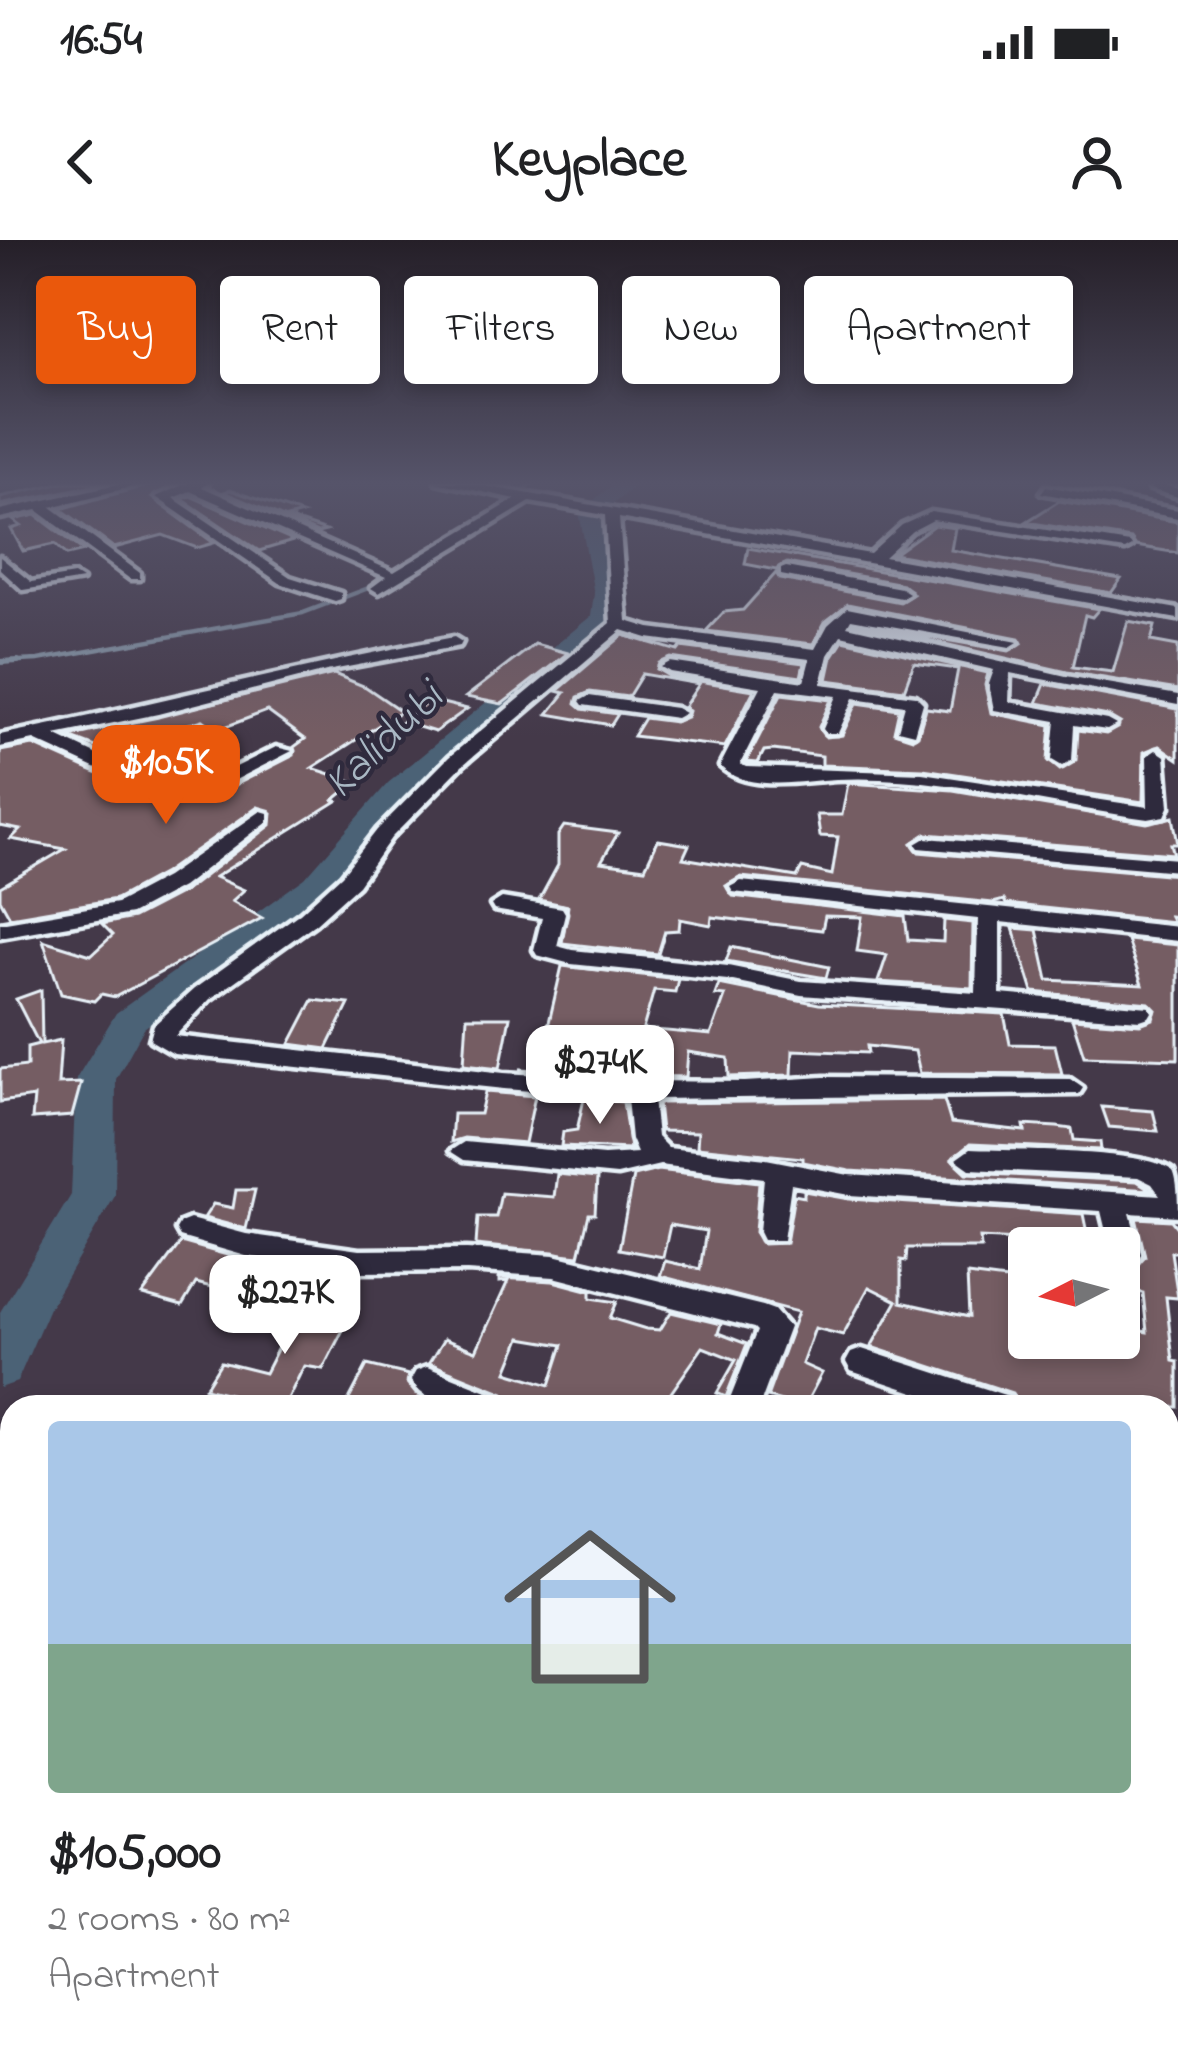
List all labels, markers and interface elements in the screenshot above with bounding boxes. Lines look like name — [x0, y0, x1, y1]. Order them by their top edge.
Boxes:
text: 16:54 — [60, 9, 142, 75]
text: Keyplace — [492, 123, 686, 201]
icon: back — [48, 129, 114, 195]
icon: person — [1064, 129, 1130, 195]
chip: Buy — [36, 276, 196, 384]
chip: Rent — [220, 276, 380, 384]
chip: Filters — [404, 276, 598, 384]
chip: New — [622, 276, 780, 384]
chip: Apartment — [804, 276, 1073, 384]
water label: Kalidubi — [310, 665, 463, 816]
pin: $105K — [82, 725, 250, 827]
text: $105K — [119, 735, 213, 792]
pin: $274K — [516, 1025, 684, 1127]
text: $274K — [553, 1035, 647, 1092]
north arrow — [1008, 1227, 1140, 1359]
map controls — [1008, 1227, 1140, 1359]
pin: $227K — [201, 1255, 369, 1357]
text: $227K — [236, 1265, 334, 1322]
icon: home — [482, 1499, 698, 1715]
text: $105,000 — [48, 1817, 221, 1892]
text: 2 rooms · 80 m² — [48, 1892, 291, 1949]
text: Apartment — [48, 1949, 220, 2006]

